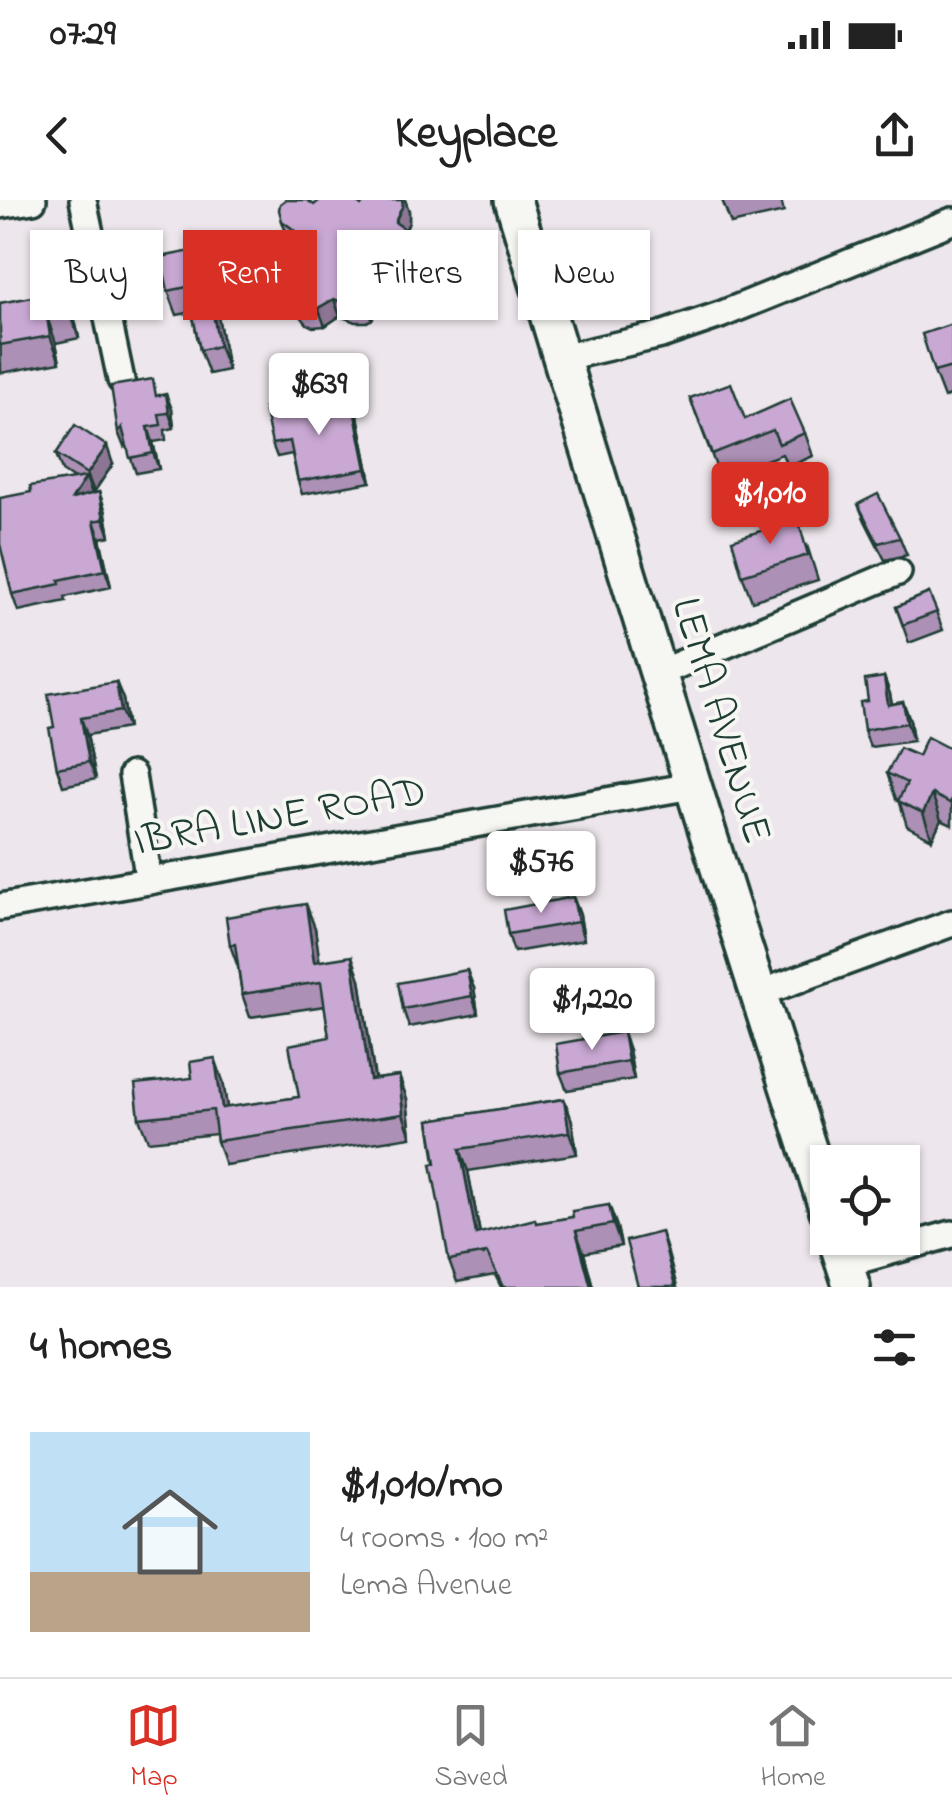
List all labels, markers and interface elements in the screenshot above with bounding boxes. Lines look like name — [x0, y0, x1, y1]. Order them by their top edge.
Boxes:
text: 07:29 — [50, 7, 116, 63]
text: Keyplace — [395, 102, 557, 168]
icon: back — [30, 108, 85, 163]
icon: share — [867, 108, 922, 163]
chip: Buy — [30, 230, 163, 320]
chip: Rent — [183, 230, 317, 320]
chip: Filters — [337, 230, 498, 320]
chip: New — [518, 230, 650, 320]
pin: $639 — [260, 353, 378, 438]
text: $639 — [291, 362, 347, 409]
pin: $1,010 — [689, 462, 851, 547]
text: $1,010 — [734, 471, 806, 518]
street label: LEMA AVENUE — [654, 590, 786, 852]
street label: IBRA LINE ROAD — [129, 762, 431, 874]
pin: $576 — [482, 831, 600, 916]
text: $576 — [509, 840, 573, 887]
pin: $1,220 — [511, 968, 673, 1053]
text: $1,220 — [552, 977, 632, 1024]
map controls — [810, 1145, 920, 1255]
button: locate — [810, 1145, 920, 1255]
text: 4 homes — [30, 1317, 172, 1378]
icon: filters — [867, 1320, 922, 1375]
text: $1,010/mo — [340, 1455, 503, 1516]
icon: home — [110, 1472, 230, 1592]
text: 4 rooms · 100 m² — [340, 1516, 548, 1563]
text: Lema Avenue — [340, 1563, 512, 1610]
tab: Map — [126, 1698, 181, 1799]
tab: Saved — [434, 1698, 507, 1799]
tab: Home — [760, 1698, 826, 1799]

